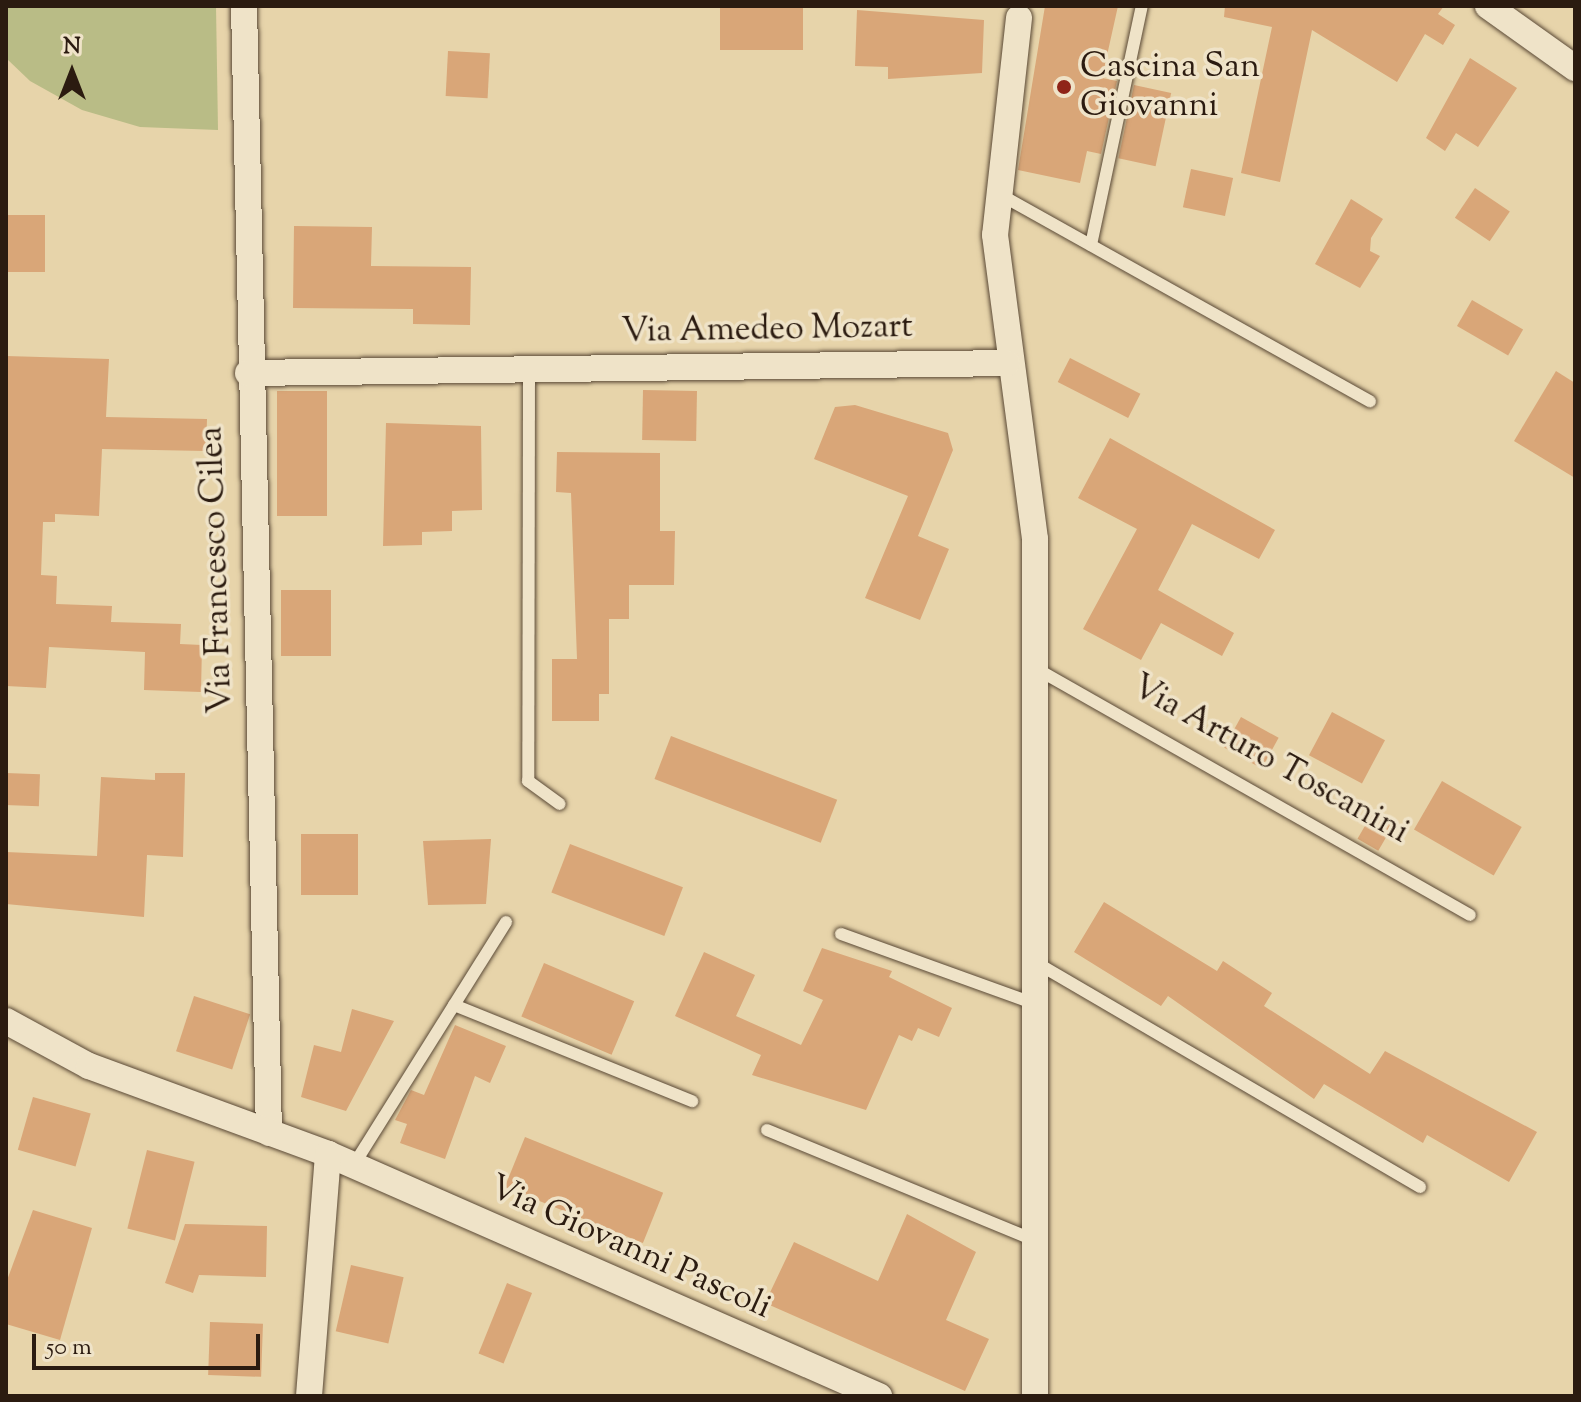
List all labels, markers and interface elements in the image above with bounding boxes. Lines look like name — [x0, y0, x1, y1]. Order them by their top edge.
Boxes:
north arrow — [32, 32, 112, 112]
text: N — [63, 32, 81, 64]
place label: Cascina San Giovanni — [1080, 47, 1260, 126]
marker: Cascina San Giovanni — [1055, 78, 1073, 96]
street label: Via Amedeo Mozart — [621, 307, 913, 353]
street label: Via Francesco Cilea — [192, 426, 242, 714]
street label: Via Arturo Toscanini — [1124, 667, 1416, 853]
street label: Via Giovanni Pascoli — [483, 1168, 777, 1328]
scale bar — [36, 1318, 264, 1368]
text: 50 m — [46, 1331, 92, 1365]

